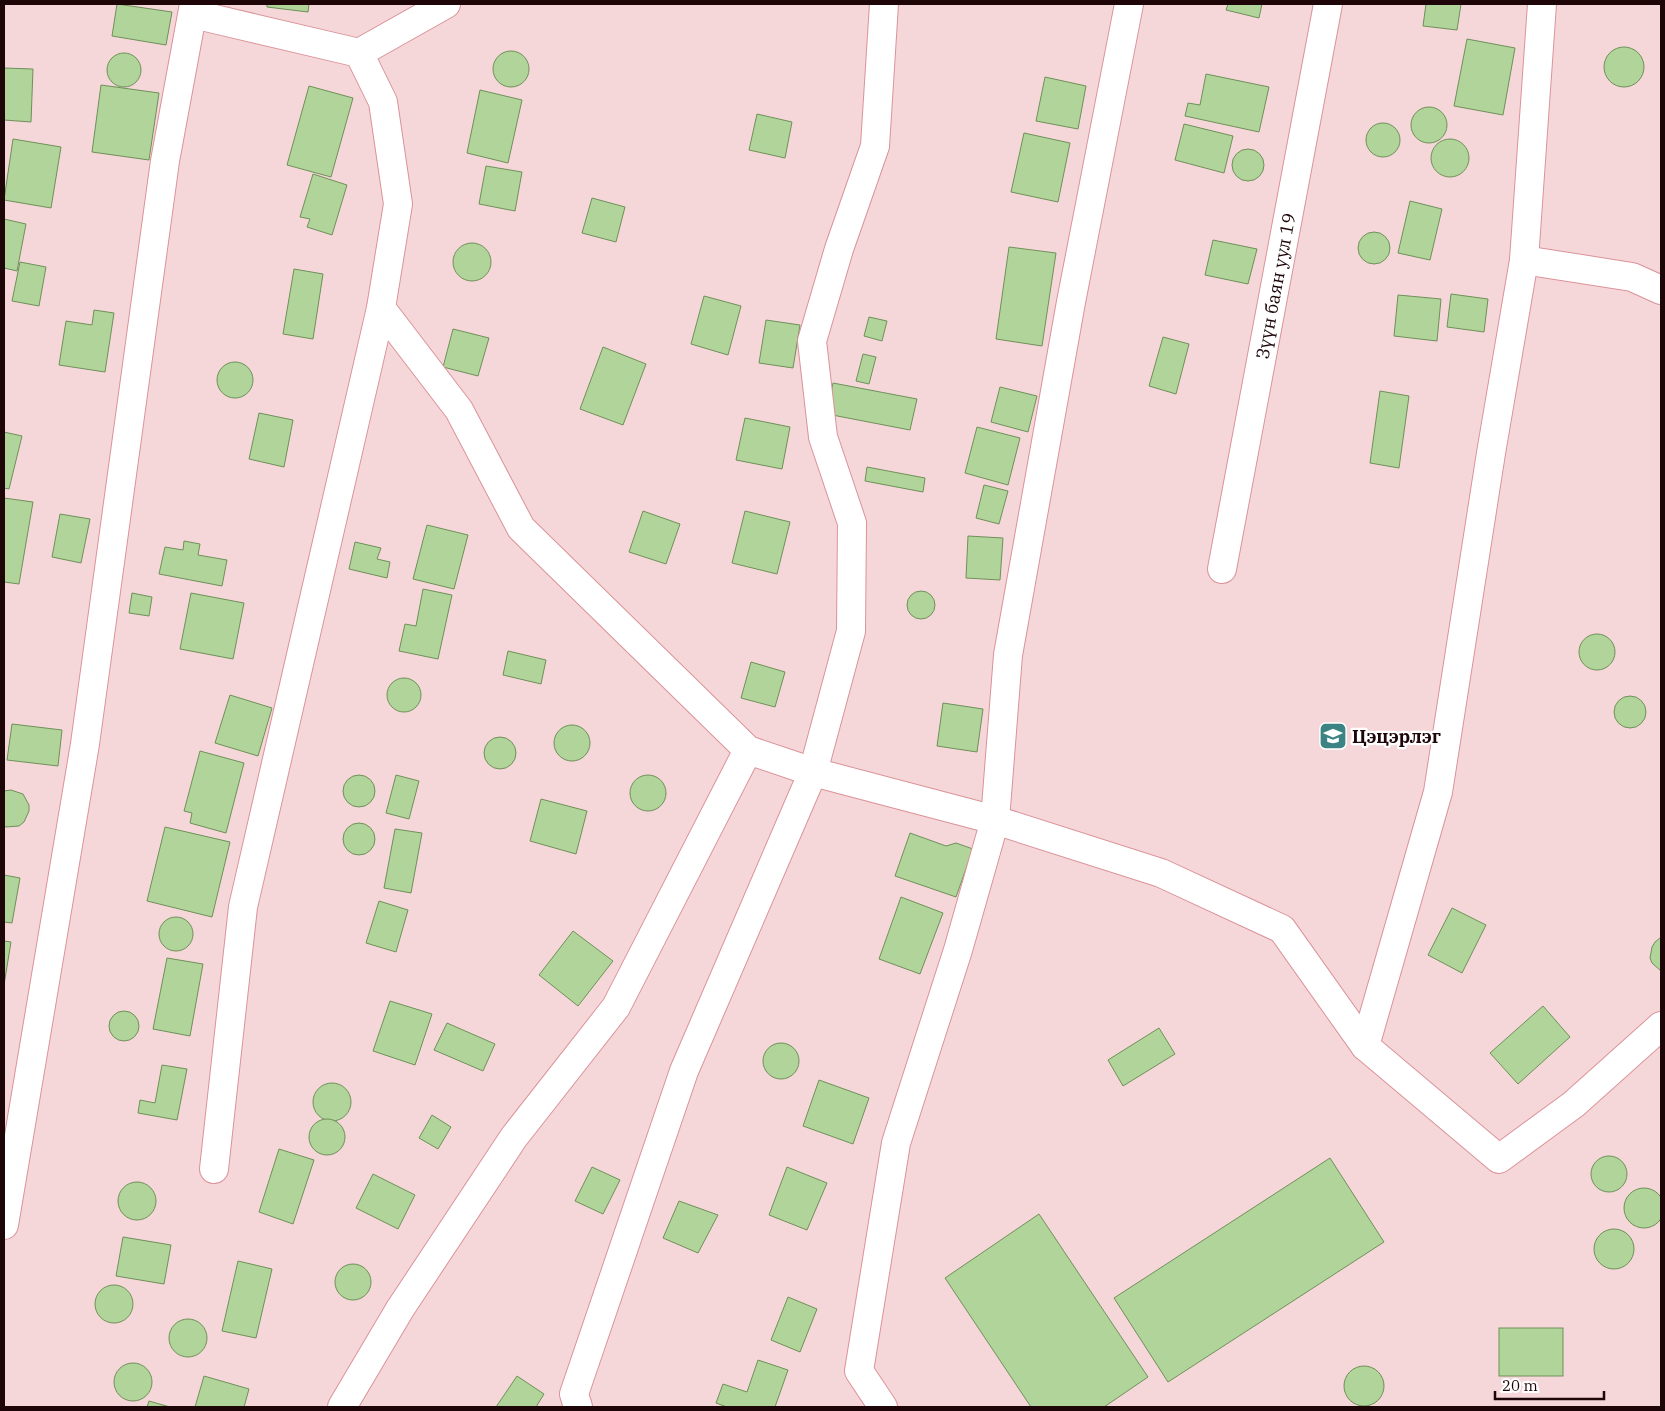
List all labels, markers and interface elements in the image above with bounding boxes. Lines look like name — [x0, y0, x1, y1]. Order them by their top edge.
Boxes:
street label: Зүүн баян уул 19 — [1250, 211, 1300, 361]
school or university icon: Цэцэрлэг — [1318, 721, 1348, 751]
place label: Цэцэрлэг — [1352, 725, 1441, 748]
scale bar — [1495, 1368, 1604, 1400]
text: 20 m — [1502, 1376, 1538, 1395]

